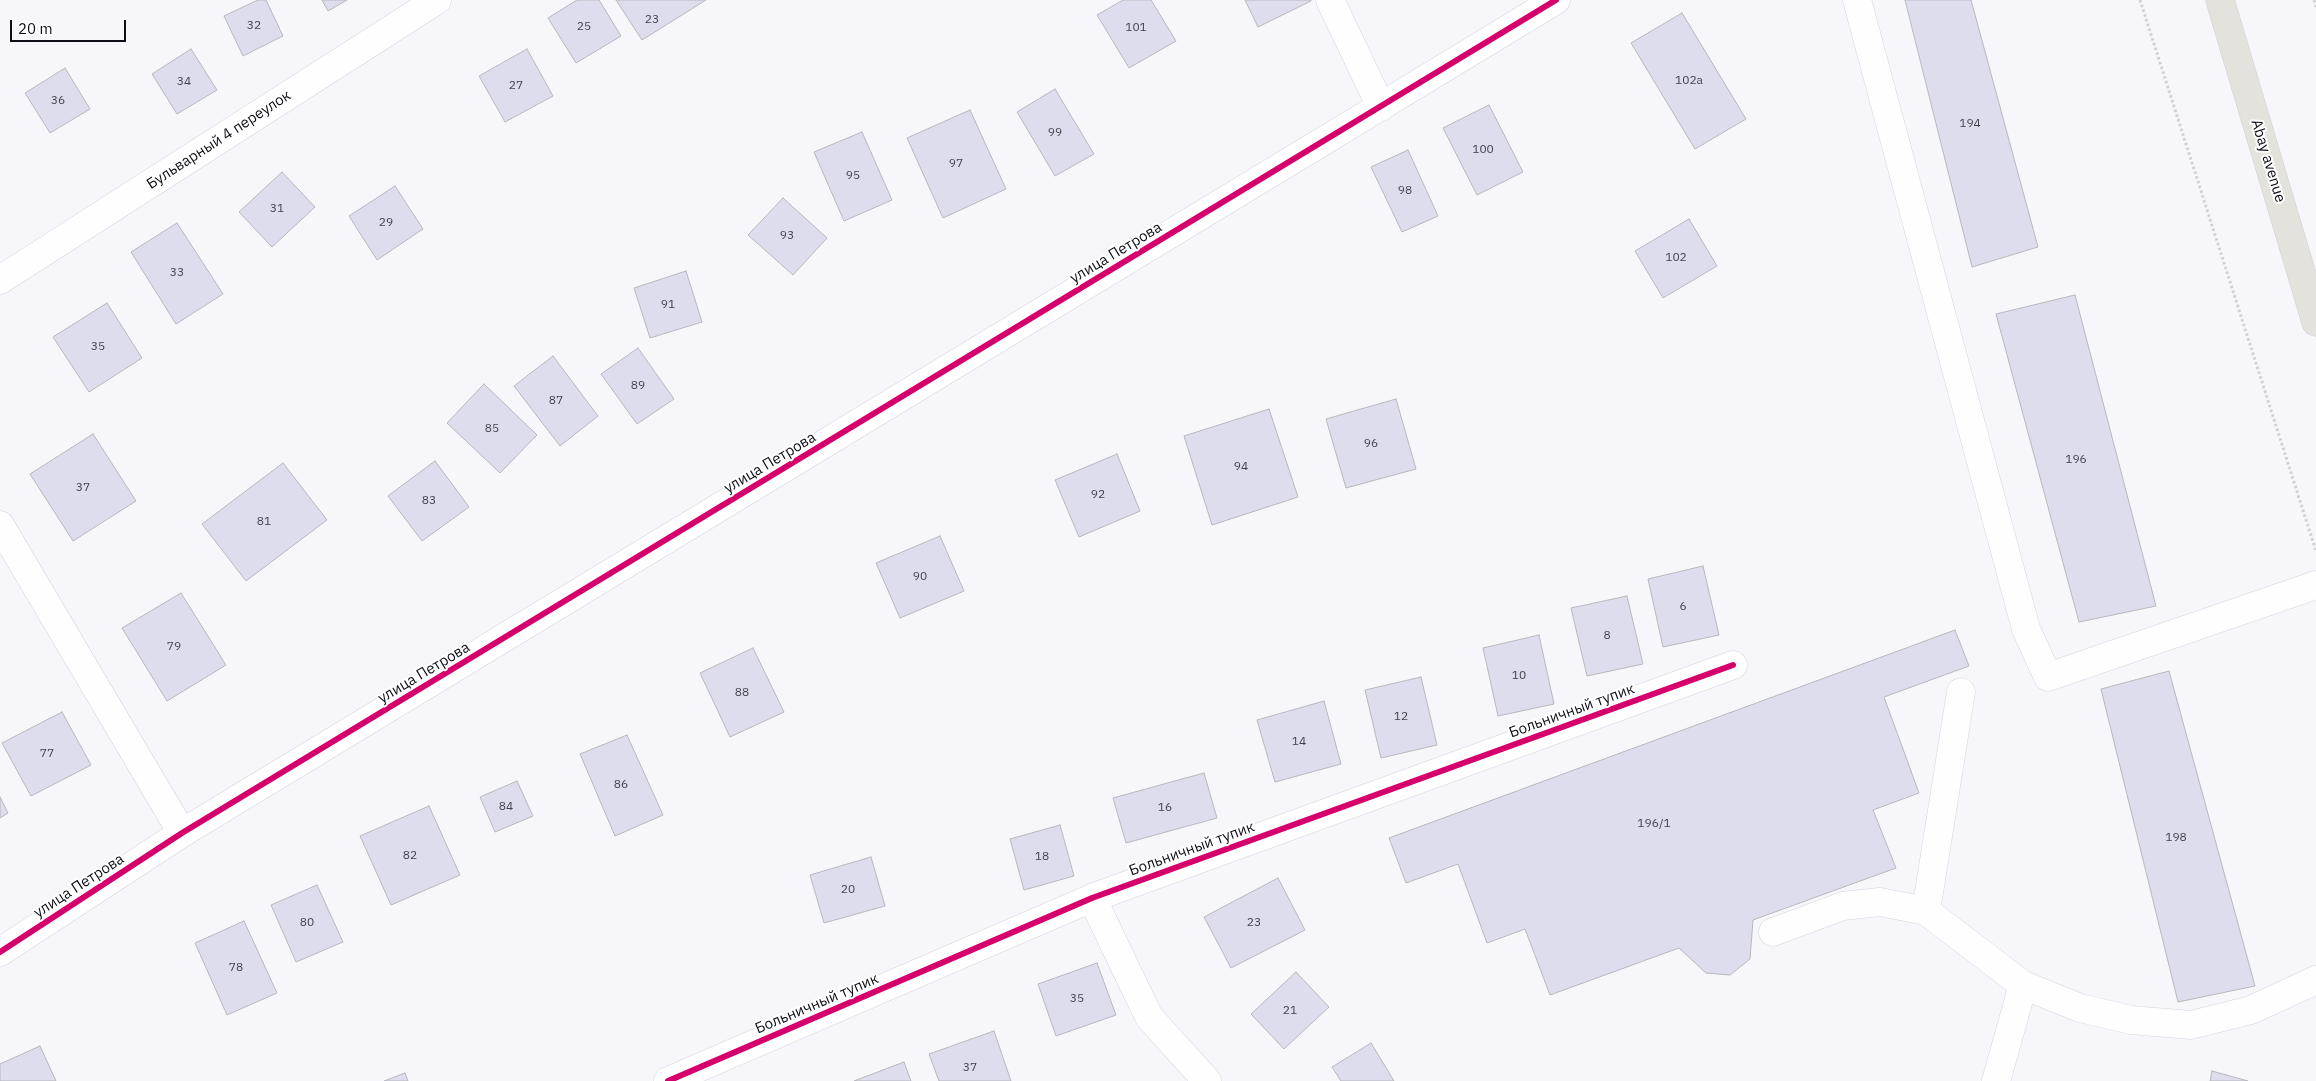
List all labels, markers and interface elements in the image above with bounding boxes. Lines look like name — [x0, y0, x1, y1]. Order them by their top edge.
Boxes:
scale bar — [12, 10, 129, 42]
house number: 23 — [645, 13, 659, 27]
text: 20 m — [18, 19, 53, 38]
house number: 32 — [247, 19, 261, 33]
house number: 25 — [577, 20, 591, 34]
house number: 101 — [1125, 21, 1147, 35]
house number: 102а — [1675, 74, 1703, 88]
house number: 34 — [177, 75, 191, 89]
house number: 27 — [509, 79, 523, 93]
street label: Бульварный 4 переулок — [143, 87, 295, 193]
house number: 36 — [51, 94, 65, 108]
house number: 194 — [1959, 117, 1981, 131]
street label: Abay avenue — [2247, 117, 2289, 205]
house number: 99 — [1048, 126, 1062, 140]
house number: 100 — [1472, 143, 1494, 157]
house number: 97 — [949, 157, 963, 171]
house number: 95 — [846, 169, 860, 183]
house number: 98 — [1398, 184, 1412, 198]
house number: 31 — [270, 202, 284, 216]
house number: 29 — [379, 216, 393, 230]
street label: улица Петрова — [1067, 219, 1165, 287]
house number: 93 — [780, 229, 794, 243]
house number: 102 — [1665, 251, 1687, 265]
house number: 33 — [170, 266, 184, 280]
house number: 91 — [661, 298, 675, 312]
house number: 35 — [91, 340, 105, 354]
house number: 89 — [631, 379, 645, 393]
house number: 87 — [549, 394, 563, 408]
house number: 85 — [485, 422, 499, 436]
street label: улица Петрова — [721, 429, 819, 497]
house number: 96 — [1364, 437, 1378, 451]
house number: 196 — [2065, 453, 2087, 467]
house number: 94 — [1234, 460, 1248, 474]
house number: 37 — [76, 481, 90, 495]
house number: 92 — [1091, 488, 1105, 502]
house number: 83 — [422, 494, 436, 508]
house number: 81 — [257, 515, 271, 529]
house number: 90 — [913, 570, 927, 584]
house number: 6 — [1679, 600, 1687, 614]
house number: 8 — [1603, 629, 1611, 643]
street label: улица Петрова — [375, 639, 473, 707]
house number: 79 — [167, 640, 181, 654]
house number: 10 — [1512, 669, 1526, 683]
street label: Больничный тупик — [1507, 680, 1637, 742]
house number: 88 — [735, 686, 749, 700]
house number: 12 — [1394, 710, 1408, 724]
house number: 14 — [1292, 735, 1306, 749]
house number: 77 — [40, 747, 54, 761]
house number: 86 — [614, 778, 628, 792]
house number: 84 — [499, 800, 513, 814]
house number: 16 — [1158, 801, 1172, 815]
house number: 196/1 — [1637, 817, 1671, 831]
street label: Больничный тупик — [1127, 818, 1257, 880]
house number: 198 — [2165, 831, 2187, 845]
house number: 82 — [403, 849, 417, 863]
street label: улица Петрова — [30, 850, 128, 922]
house number: 18 — [1035, 850, 1049, 864]
house number: 20 — [841, 883, 855, 897]
house number: 80 — [300, 916, 314, 930]
house number: 23 — [1247, 916, 1261, 930]
house number: 78 — [229, 961, 243, 975]
street label: Больничный тупик — [753, 970, 881, 1038]
house number: 35 — [1070, 992, 1084, 1006]
house number: 21 — [1283, 1004, 1297, 1018]
house number: 37 — [963, 1061, 977, 1075]

